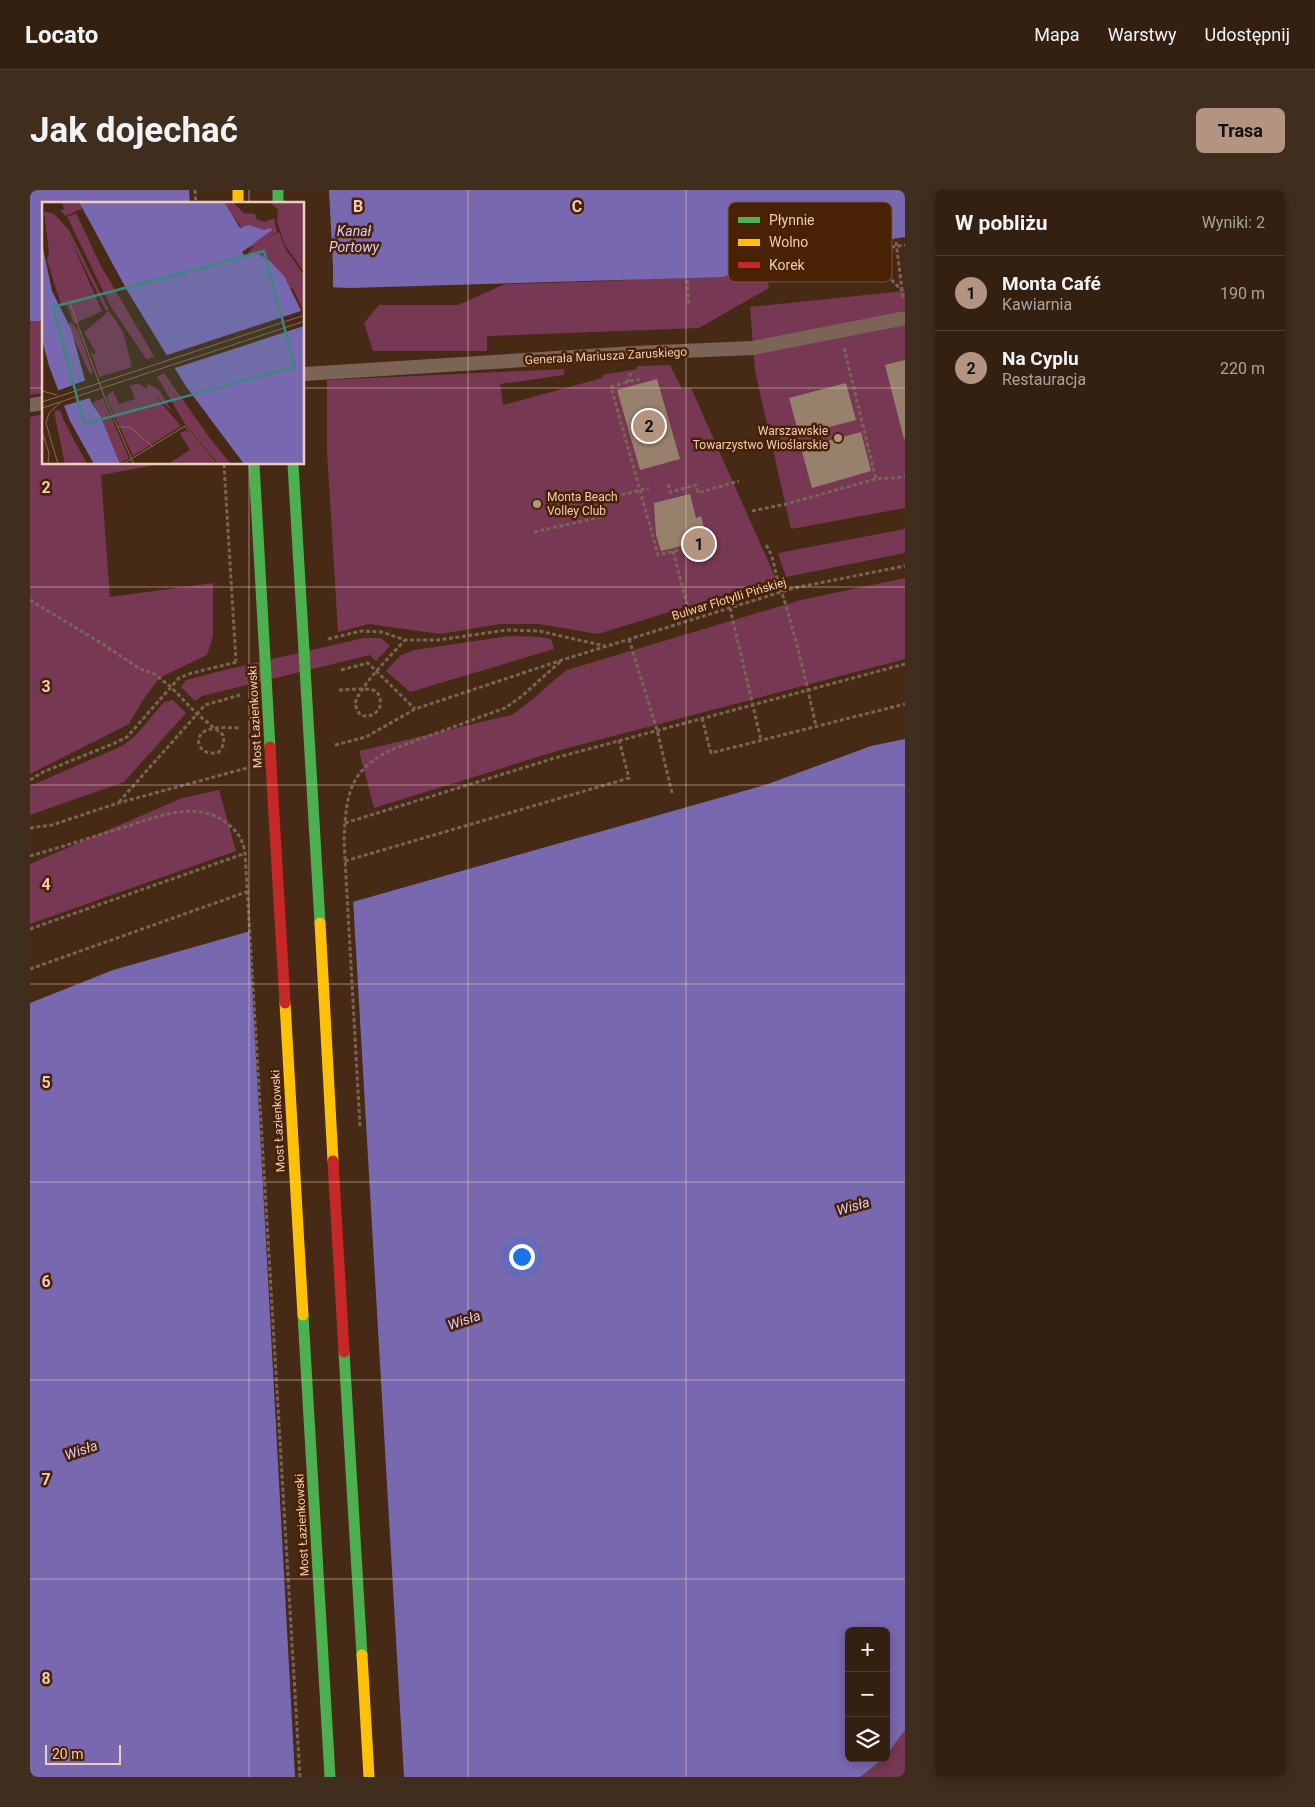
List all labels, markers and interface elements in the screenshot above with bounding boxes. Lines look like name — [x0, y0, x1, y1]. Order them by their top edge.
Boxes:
text: Locato — [25, 21, 98, 49]
text: Mapa — [1034, 24, 1080, 45]
text: Warstwy — [1108, 24, 1176, 45]
text: Udostępnij — [1204, 24, 1290, 45]
button: Trasa — [1196, 108, 1285, 153]
text: Jak dojechać — [30, 110, 238, 151]
text: B — [353, 197, 363, 216]
text: C — [572, 197, 582, 216]
inset map — [42, 202, 305, 465]
legend — [728, 202, 892, 282]
text: W pobliżu — [955, 211, 1048, 235]
text: Płynnie — [769, 212, 815, 228]
text: Wyniki: 2 — [1202, 213, 1265, 232]
water label: Kanał Portowy — [329, 223, 379, 255]
text: Wolno — [769, 234, 808, 250]
text: Korek — [769, 257, 806, 273]
text: Monta Café — [1002, 272, 1101, 295]
text: 1 — [966, 284, 976, 303]
text: 190 m — [1220, 284, 1265, 303]
text: Kawiarnia — [1002, 295, 1072, 314]
street label: Generała Mariusza Zaruskiego — [525, 345, 688, 367]
text: Na Cyplu — [1002, 347, 1079, 370]
text: 2 — [966, 359, 976, 378]
text: 220 m — [1220, 359, 1265, 378]
text: Restauracja — [1002, 370, 1086, 389]
pin: 2 — [633, 407, 665, 445]
place label: Warszawskie Towarzystwo Wioślarskie — [693, 424, 828, 452]
marker: Warszawskie Towarzystwo Wioślarskie — [832, 432, 844, 444]
text: 2 — [41, 478, 51, 497]
place label: Monta Beach Volley Club — [547, 490, 618, 518]
marker: Monta Beach Volley Club — [531, 498, 543, 510]
pin: 1 — [683, 525, 715, 563]
street label: Bulwar Flotylli Pińskiej — [670, 575, 788, 623]
street label: Most Łazienkowski — [245, 665, 265, 768]
text: 3 — [41, 677, 51, 696]
text: 4 — [41, 875, 51, 894]
street label: Most Łazienkowski — [268, 1069, 288, 1172]
text: 5 — [41, 1073, 51, 1092]
water label: Wisła — [835, 1194, 871, 1218]
your location — [509, 1244, 535, 1270]
text: 6 — [41, 1272, 51, 1291]
water label: Wisła — [446, 1307, 482, 1333]
water label: Wisła — [63, 1437, 99, 1463]
text: 7 — [41, 1470, 51, 1489]
street label: Most Łazienkowski — [292, 1473, 312, 1576]
map controls — [845, 1627, 890, 1762]
button: + — [845, 1627, 890, 1672]
text: 8 — [41, 1669, 51, 1688]
button: − — [845, 1672, 890, 1717]
button: layers — [845, 1717, 890, 1762]
scale bar — [45, 1742, 121, 1765]
text: 20 m — [52, 1746, 84, 1762]

